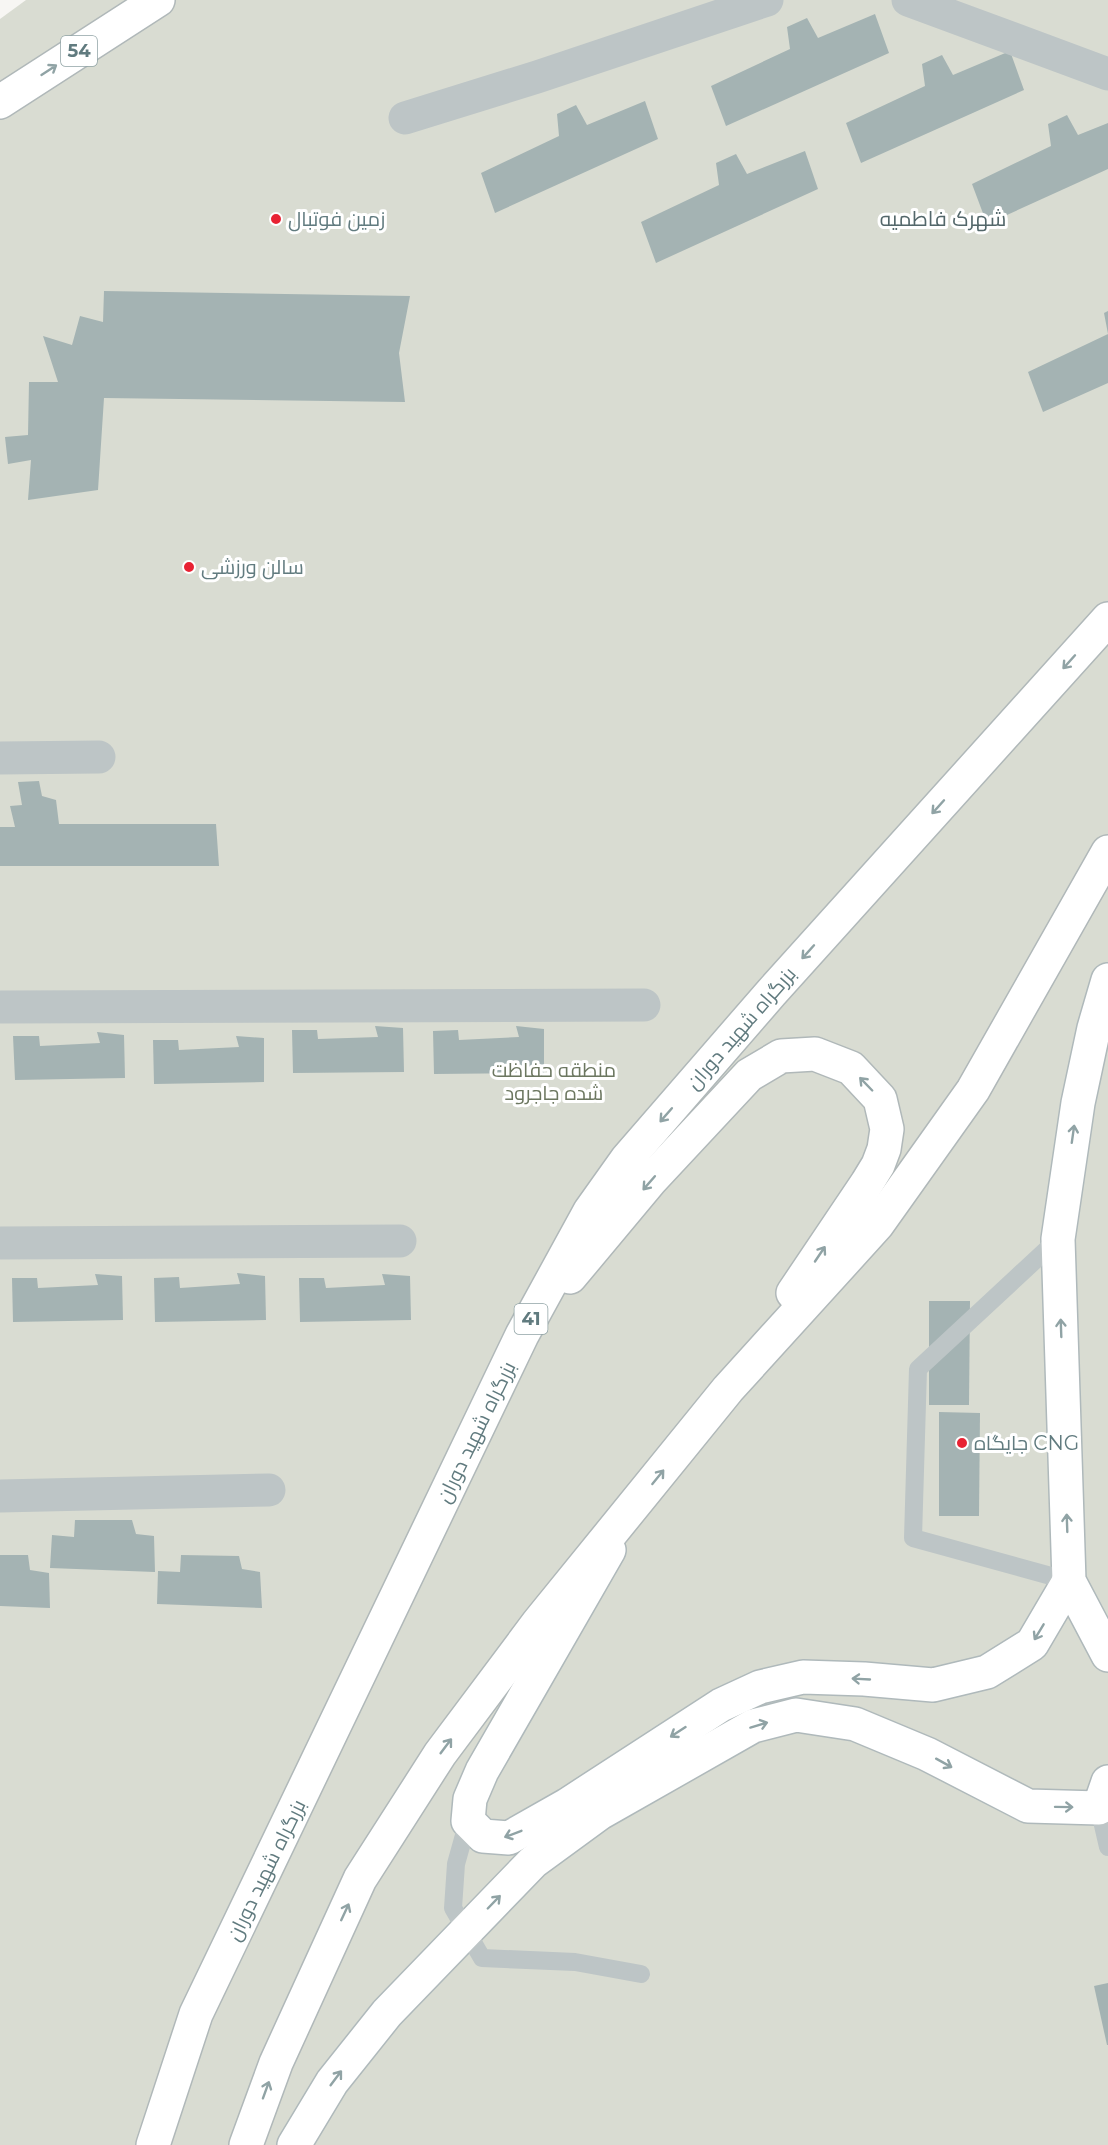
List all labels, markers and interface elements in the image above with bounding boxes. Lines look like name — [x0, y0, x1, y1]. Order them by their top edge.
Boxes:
road number: 54 — [61, 36, 97, 66]
one-way arrow — [40, 64, 57, 76]
district label: شهرک فاطمیه — [880, 206, 1006, 232]
place label: زمین فوتبال — [288, 207, 385, 232]
marker: زمین فوتبال — [269, 212, 283, 226]
place label: سالن ورزشی — [201, 555, 304, 580]
marker: سالن ورزشی — [182, 560, 196, 574]
one-way arrow — [1062, 655, 1076, 670]
one-way arrow — [931, 799, 945, 814]
one-way arrow — [801, 944, 815, 959]
street label: بزرگراه شهید دوران — [681, 962, 801, 1095]
park label: منطقه حفاظت شده جاجرود — [492, 1058, 616, 1105]
one-way arrow — [859, 1076, 873, 1091]
one-way arrow — [659, 1107, 673, 1122]
one-way arrow — [1068, 1125, 1079, 1145]
one-way arrow — [642, 1175, 656, 1190]
one-way arrow — [814, 1246, 826, 1263]
road number: 41 — [514, 1304, 548, 1334]
one-way arrow — [1055, 1319, 1067, 1339]
street label: بزرگراه شهید دوران — [431, 1357, 522, 1507]
place label: جایگاه CNG — [974, 1431, 1079, 1455]
marker: جایگاه CNG — [955, 1436, 969, 1450]
one-way arrow — [651, 1469, 664, 1485]
one-way arrow — [1061, 1513, 1073, 1533]
one-way arrow — [1033, 1623, 1045, 1640]
one-way arrow — [851, 1674, 871, 1685]
one-way arrow — [749, 1719, 768, 1730]
one-way arrow — [670, 1725, 687, 1738]
one-way arrow — [440, 1738, 452, 1754]
one-way arrow — [935, 1757, 952, 1769]
street label: بزرگراه شهید دوران — [221, 1795, 312, 1945]
one-way arrow — [1053, 1801, 1073, 1813]
one-way arrow — [504, 1829, 522, 1840]
one-way arrow — [487, 1894, 502, 1909]
one-way arrow — [340, 1903, 351, 1921]
one-way arrow — [330, 2070, 342, 2086]
one-way arrow — [261, 2081, 272, 2100]

